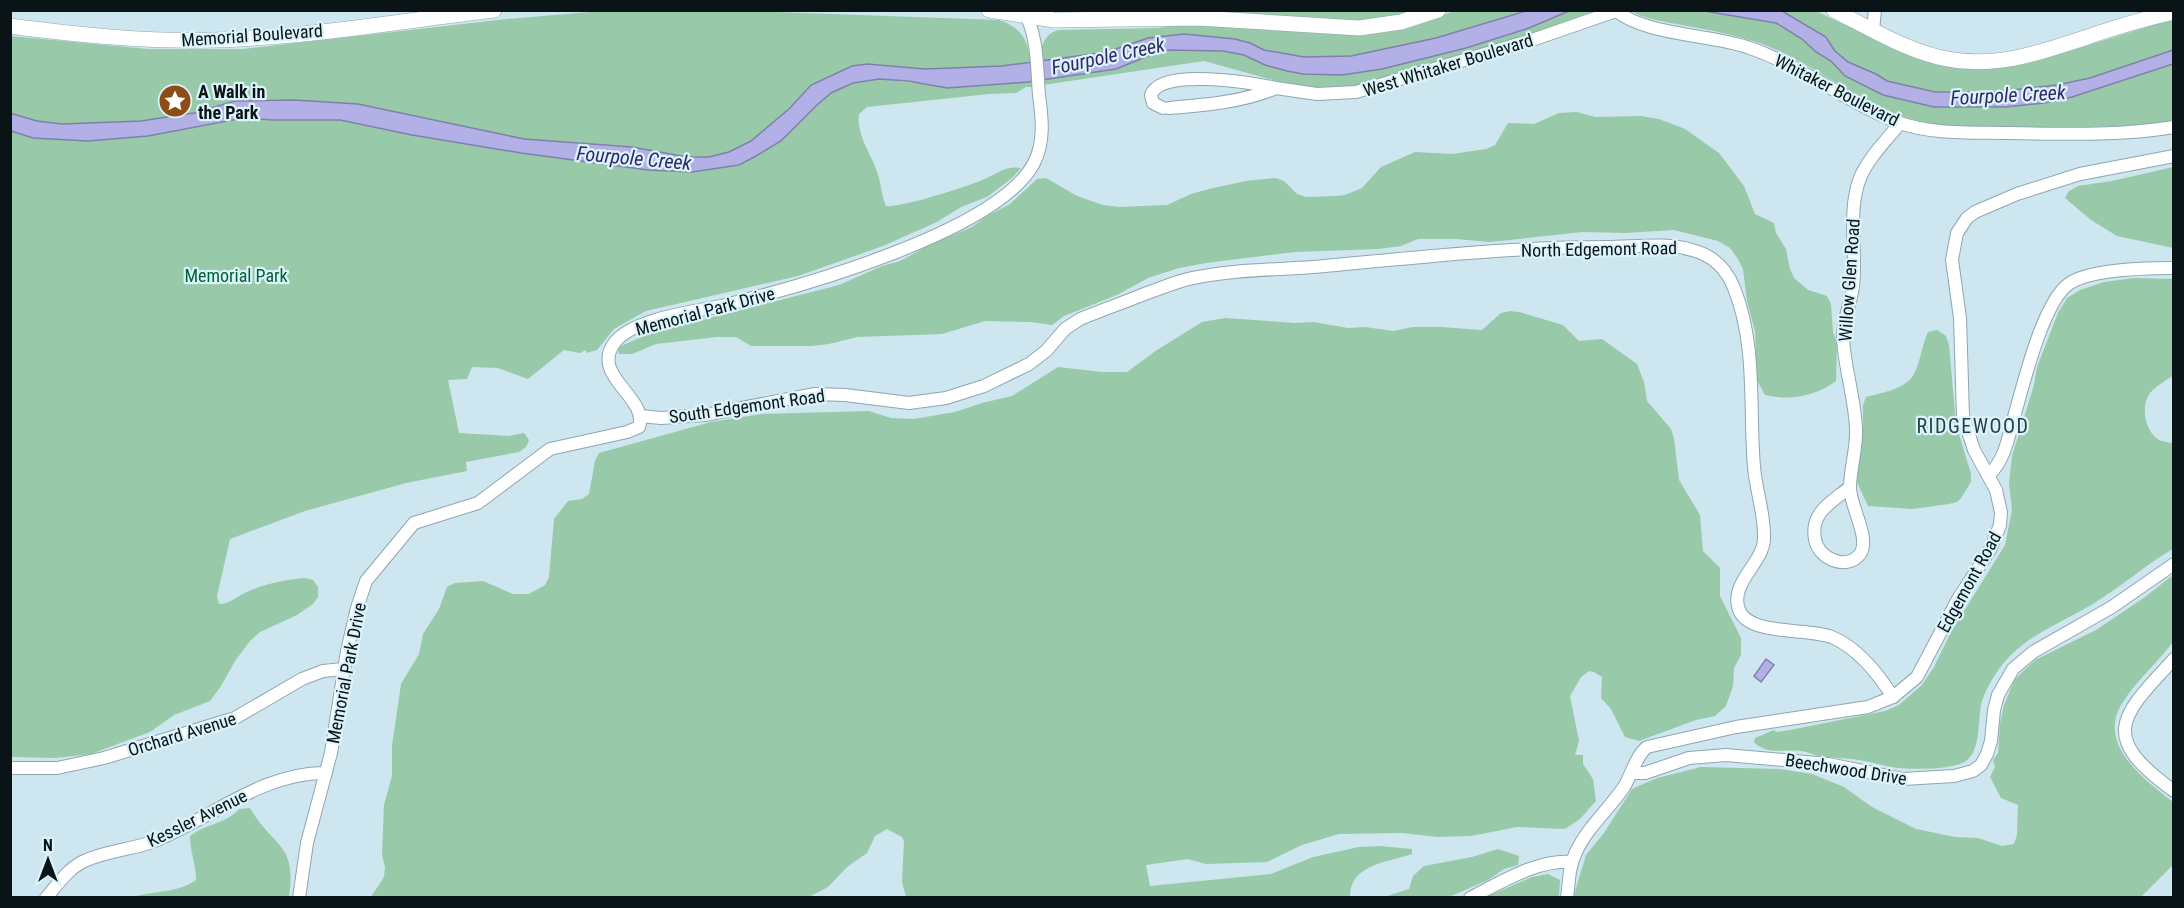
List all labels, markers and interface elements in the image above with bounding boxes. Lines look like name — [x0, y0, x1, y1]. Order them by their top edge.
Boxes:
street label: Memorial Boulevard — [181, 20, 323, 50]
street label: West Whitaker Boulevard — [1361, 29, 1535, 101]
water label: Fourpole Creek — [1049, 32, 1168, 80]
street label: Whitaker Boulevard — [1771, 50, 1903, 130]
water label: Fourpole Creek — [1950, 80, 2067, 110]
place label: A Walk in the Park — [198, 81, 265, 123]
place icon: A Walk in the Park — [157, 83, 193, 119]
water label: Fourpole Creek — [576, 141, 694, 175]
street label: Willow Glen Road — [1834, 218, 1864, 342]
street label: North Edgemont Road — [1521, 237, 1677, 261]
park label: Memorial Park — [184, 265, 288, 286]
street label: Memorial Park Drive — [633, 282, 777, 340]
street label: South Edgemont Road — [668, 385, 826, 427]
district label: RIDGEWOOD — [1917, 414, 2029, 438]
street label: Edgemont Road — [1933, 528, 2005, 636]
street label: Memorial Park Drive — [322, 601, 370, 745]
street label: Orchard Avenue — [125, 708, 239, 760]
street label: Beechwood Drive — [1784, 749, 1908, 789]
street label: Kessler Avenue — [144, 785, 250, 851]
north arrow — [18, 830, 78, 890]
text: N — [43, 836, 53, 855]

